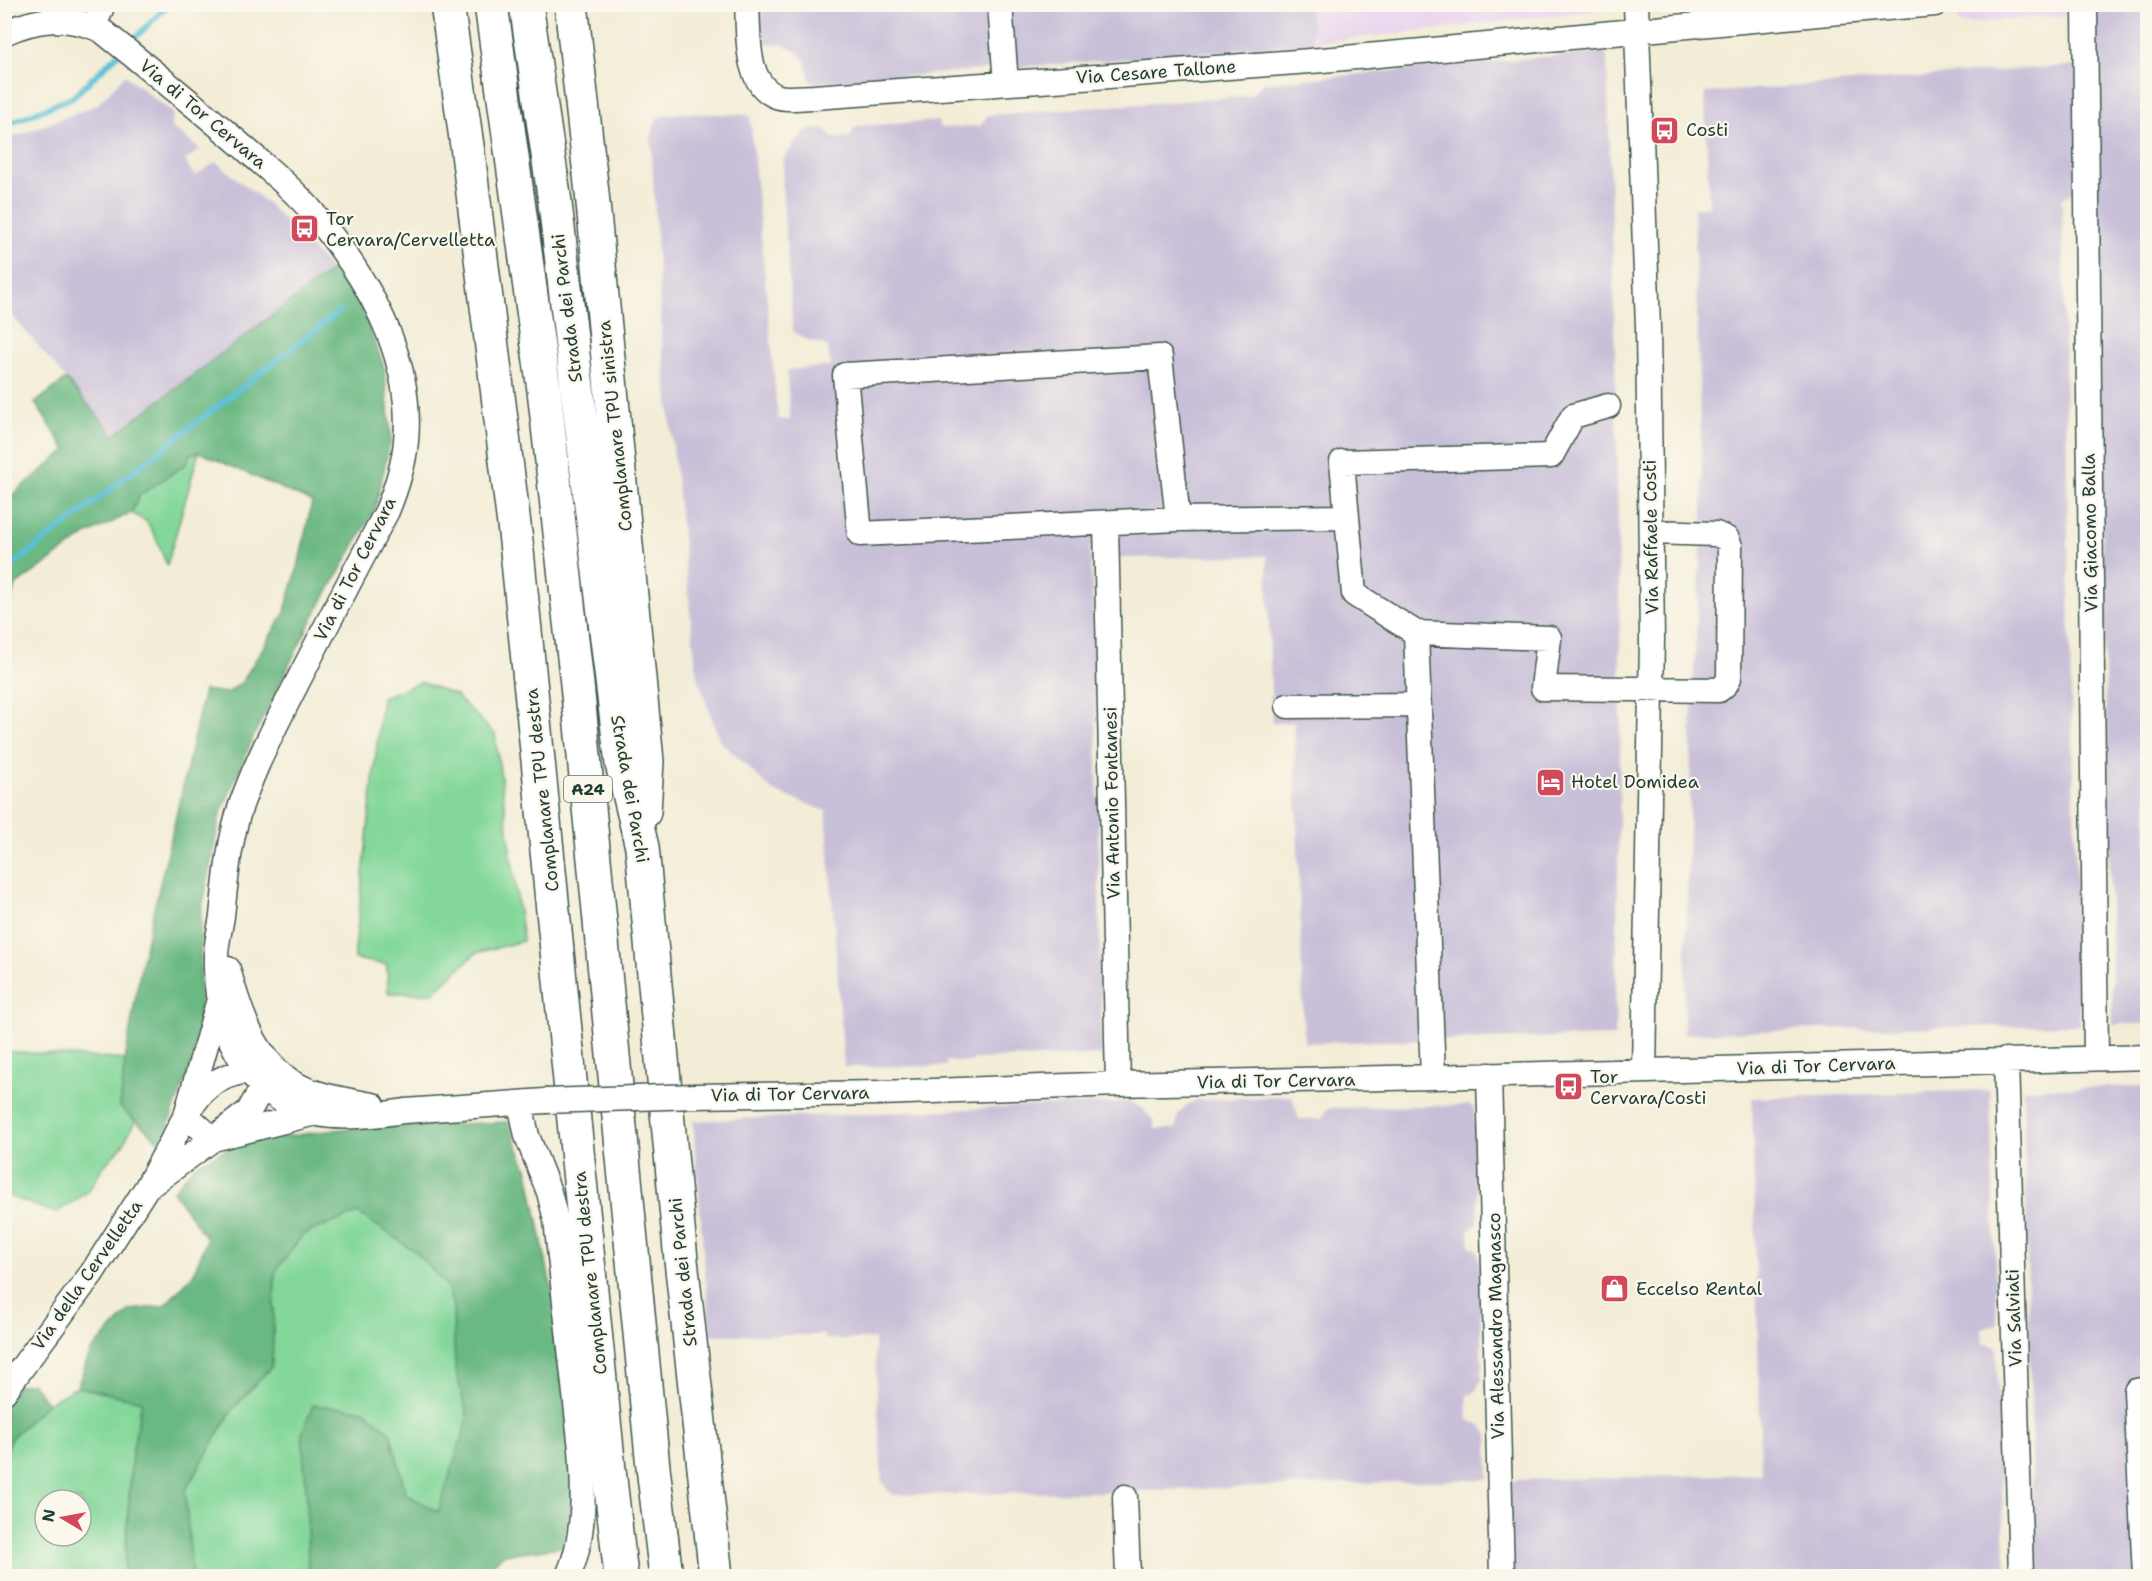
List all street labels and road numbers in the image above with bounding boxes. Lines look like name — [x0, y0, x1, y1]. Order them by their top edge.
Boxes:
street label: Via di Tor Cervara — [134, 54, 272, 174]
street label: Via Cesare Tallone — [1075, 54, 1237, 90]
street label: Strada dei Parchi — [546, 232, 588, 384]
street label: Complanare TPU sinistra — [592, 319, 638, 533]
street label: Via Giacomo Balla — [2077, 453, 2103, 613]
street label: Via Raffaele Costi — [1638, 459, 1664, 615]
street label: Via di Tor Cervara — [308, 493, 402, 645]
street label: Complanare TPU destra — [519, 687, 565, 893]
street label: Via Antonio Fontanesi — [1098, 706, 1126, 900]
street label: Strada dei Parchi — [605, 713, 655, 865]
road number: A24 — [564, 776, 612, 802]
street label: Via di Tor Cervara — [1736, 1051, 1896, 1081]
street label: Via di Tor Cervara — [1196, 1068, 1356, 1094]
street label: Via di Tor Cervara — [710, 1081, 870, 1107]
street label: Complanare TPU destra — [567, 1170, 613, 1376]
street label: Via della Cervelletta — [26, 1195, 148, 1355]
street label: Strada dei Parchi — [663, 1196, 703, 1348]
street label: Via Alessandro Magnasco — [1482, 1212, 1510, 1440]
street label: Via Salviati — [2000, 1268, 2028, 1368]

